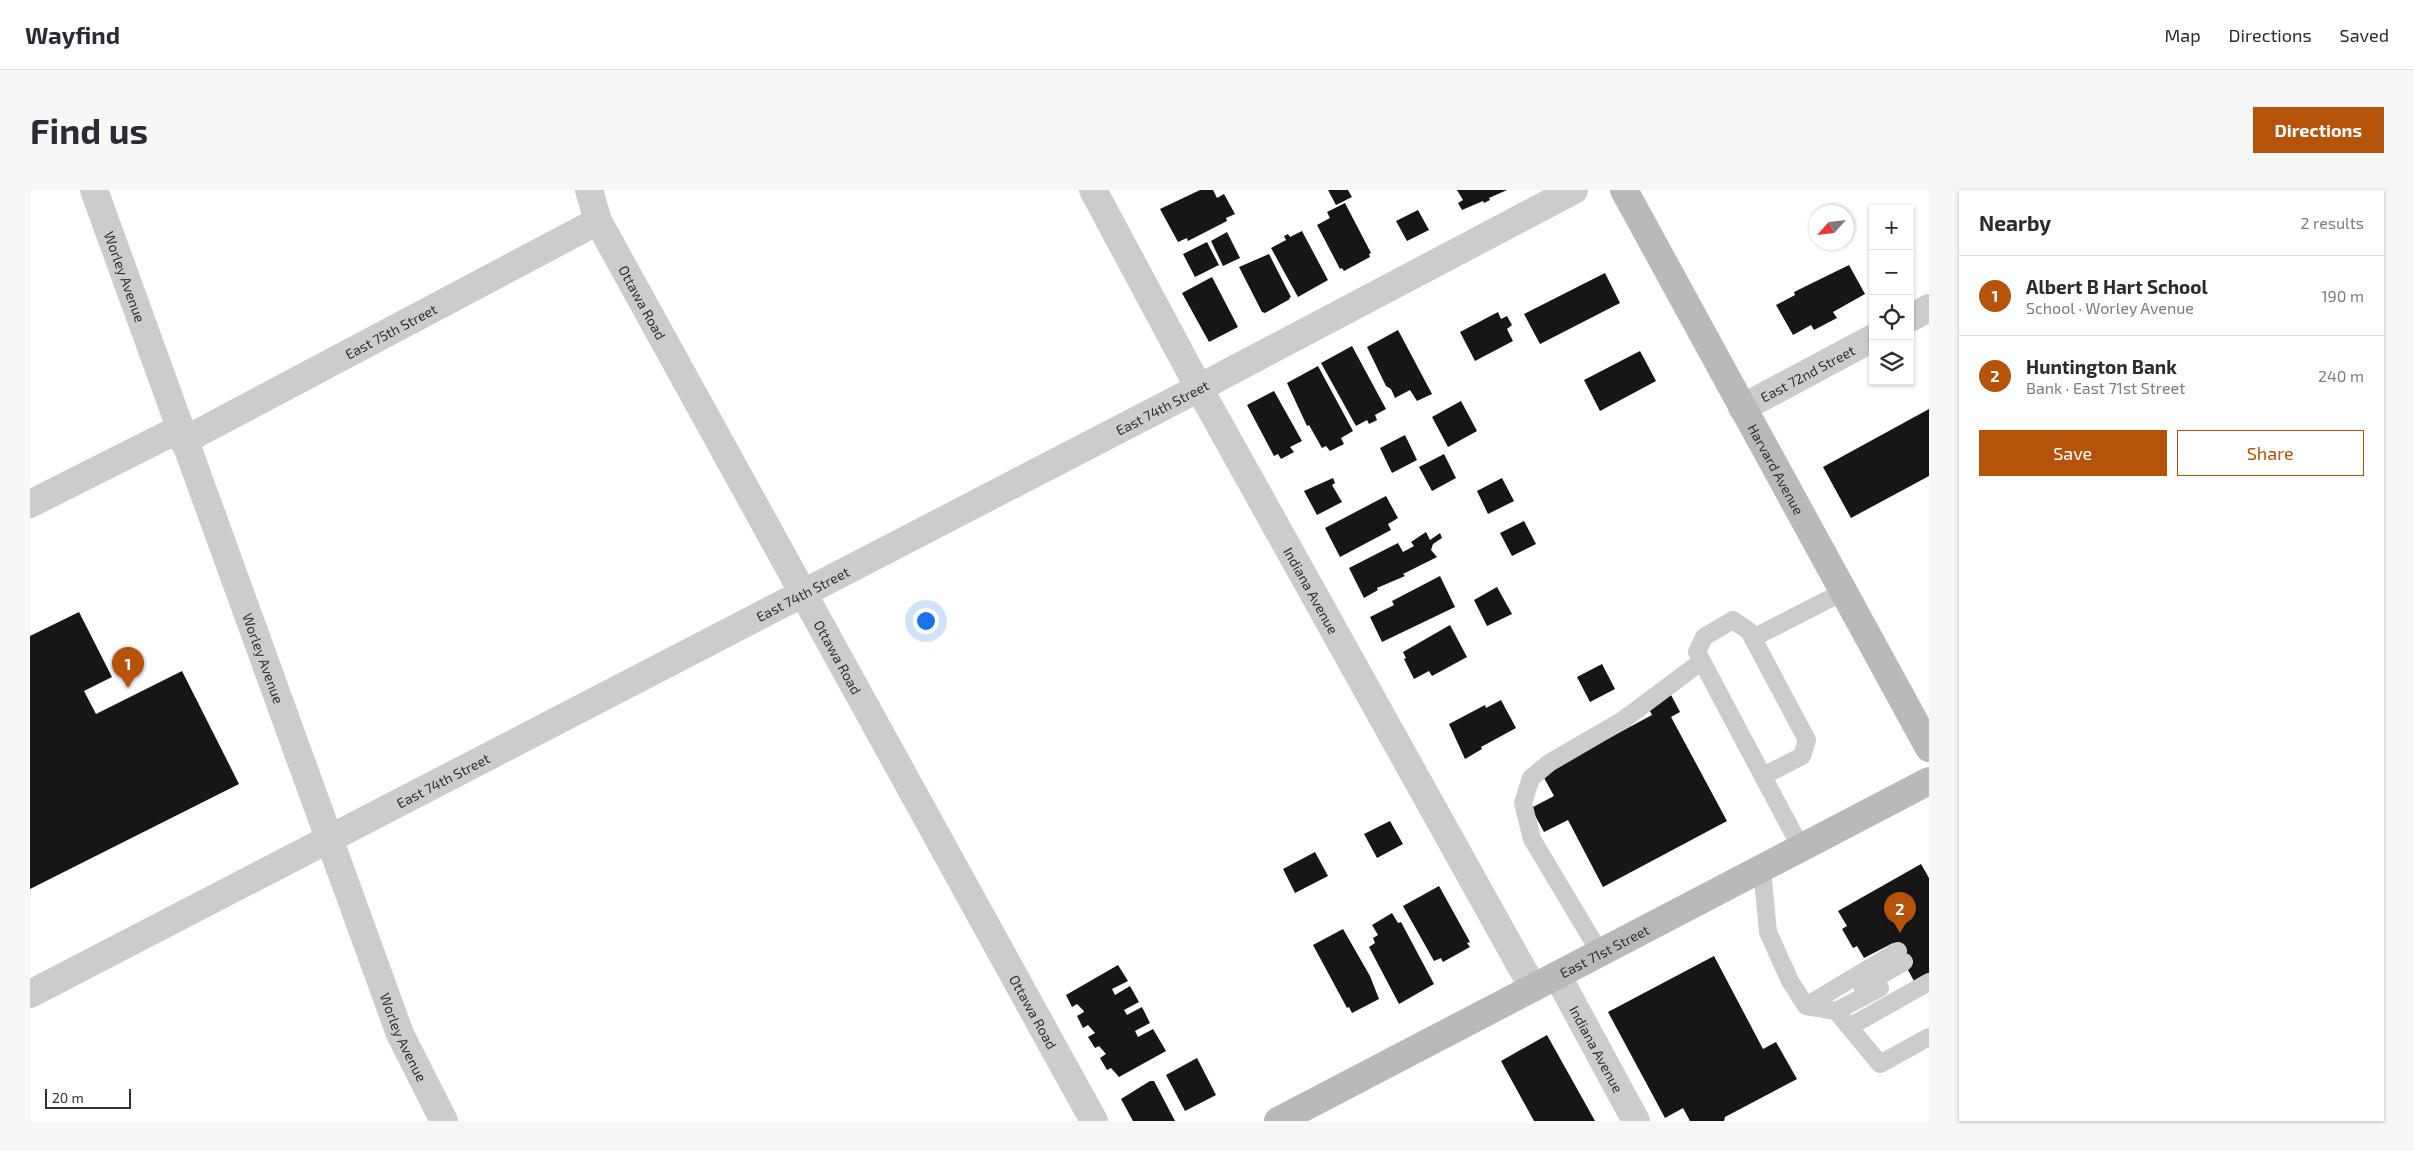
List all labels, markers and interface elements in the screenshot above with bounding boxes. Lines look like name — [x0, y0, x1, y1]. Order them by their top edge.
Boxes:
text: Wayfind — [25, 20, 120, 49]
text: Map — [2164, 24, 2201, 46]
text: Directions — [2229, 24, 2312, 46]
text: Saved — [2340, 24, 2389, 46]
button: Directions — [2253, 107, 2384, 153]
text: Find us — [30, 109, 148, 151]
north arrow — [1809, 205, 1854, 250]
map controls — [1869, 205, 1914, 385]
button: + — [1869, 205, 1914, 250]
text: Nearby — [1979, 210, 2051, 235]
text: 2 results — [2301, 213, 2364, 232]
street label: Worley Avenue — [101, 229, 150, 324]
button: − — [1869, 250, 1914, 295]
street label: Ottawa Road — [615, 262, 670, 342]
text: Albert B Hart School — [2026, 275, 2208, 298]
text: 1 — [1992, 286, 1998, 305]
text: 190 m — [2321, 286, 2364, 305]
button: locate — [1869, 295, 1914, 340]
text: School · Worley Avenue — [2026, 298, 2194, 317]
street label: East 75th Street — [342, 300, 439, 362]
button: layers — [1869, 340, 1914, 385]
street label: East 72nd Street — [1757, 341, 1857, 405]
text: Huntington Bank — [2026, 355, 2177, 378]
text: 2 — [1990, 366, 2000, 385]
text: 240 m — [2318, 366, 2364, 385]
street label: East 74th Street — [1113, 376, 1211, 438]
text: Bank · East 71st Street — [2026, 378, 2185, 397]
street label: Harvard Avenue — [1745, 421, 1808, 517]
button: Save — [1979, 430, 2167, 476]
button: Share — [2177, 430, 2364, 476]
street label: Indiana Avenue — [1281, 544, 1342, 637]
street label: East 74th Street — [753, 562, 852, 625]
your location — [913, 608, 939, 634]
street label: Worley Avenue — [240, 611, 288, 706]
street label: Ottawa Road — [811, 617, 866, 697]
pin: 1 — [112, 647, 144, 688]
street label: East 74th Street — [393, 749, 492, 811]
pin: 2 — [1884, 892, 1916, 933]
street label: East 71st Street — [1557, 920, 1652, 981]
street label: Ottawa Road — [1006, 971, 1061, 1052]
street label: Worley Avenue — [377, 990, 431, 1084]
street label: Indiana Avenue — [1567, 1002, 1627, 1095]
scale bar — [45, 1086, 131, 1109]
text: 20 m — [52, 1089, 84, 1106]

